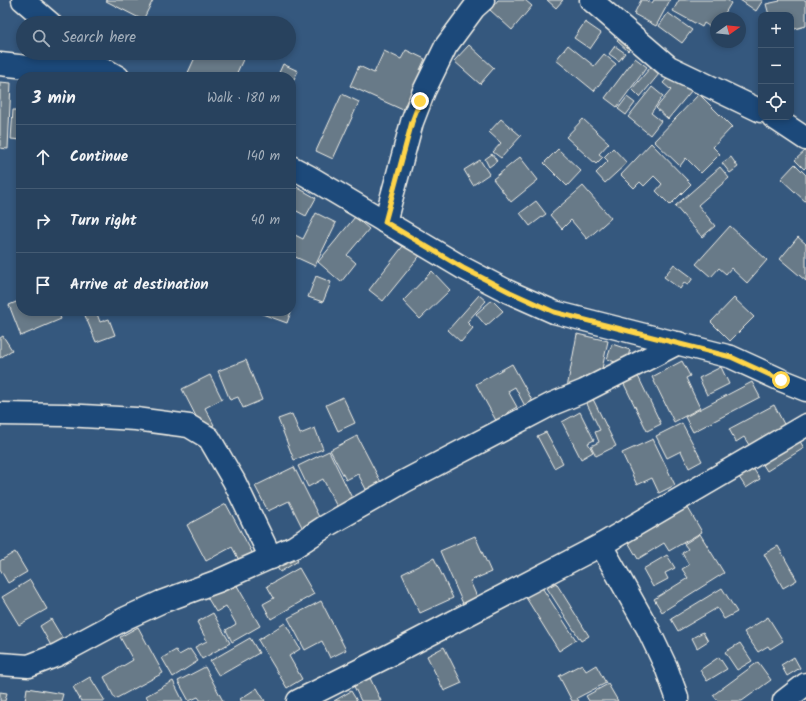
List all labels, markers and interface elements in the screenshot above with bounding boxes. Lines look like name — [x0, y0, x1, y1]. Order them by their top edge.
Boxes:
north arrow — [710, 12, 746, 48]
map controls — [758, 12, 794, 120]
button: + — [758, 12, 794, 48]
search box — [16, 16, 296, 60]
text: Search here — [62, 26, 136, 50]
icon: search — [30, 27, 52, 49]
button: − — [758, 48, 794, 84]
button: locate — [758, 84, 794, 120]
text: 3 min — [32, 85, 76, 112]
text: Walk · 180 m — [207, 88, 280, 109]
route end — [411, 92, 429, 110]
text: Continue — [70, 145, 128, 169]
icon: ahead — [32, 146, 54, 168]
text: 140 m — [247, 146, 280, 167]
text: Turn right — [70, 209, 137, 233]
icon: right — [32, 210, 54, 232]
text: 40 m — [251, 210, 280, 231]
text: Arrive at destination — [70, 273, 209, 297]
icon: arrive — [32, 274, 54, 296]
route start — [772, 371, 790, 389]

